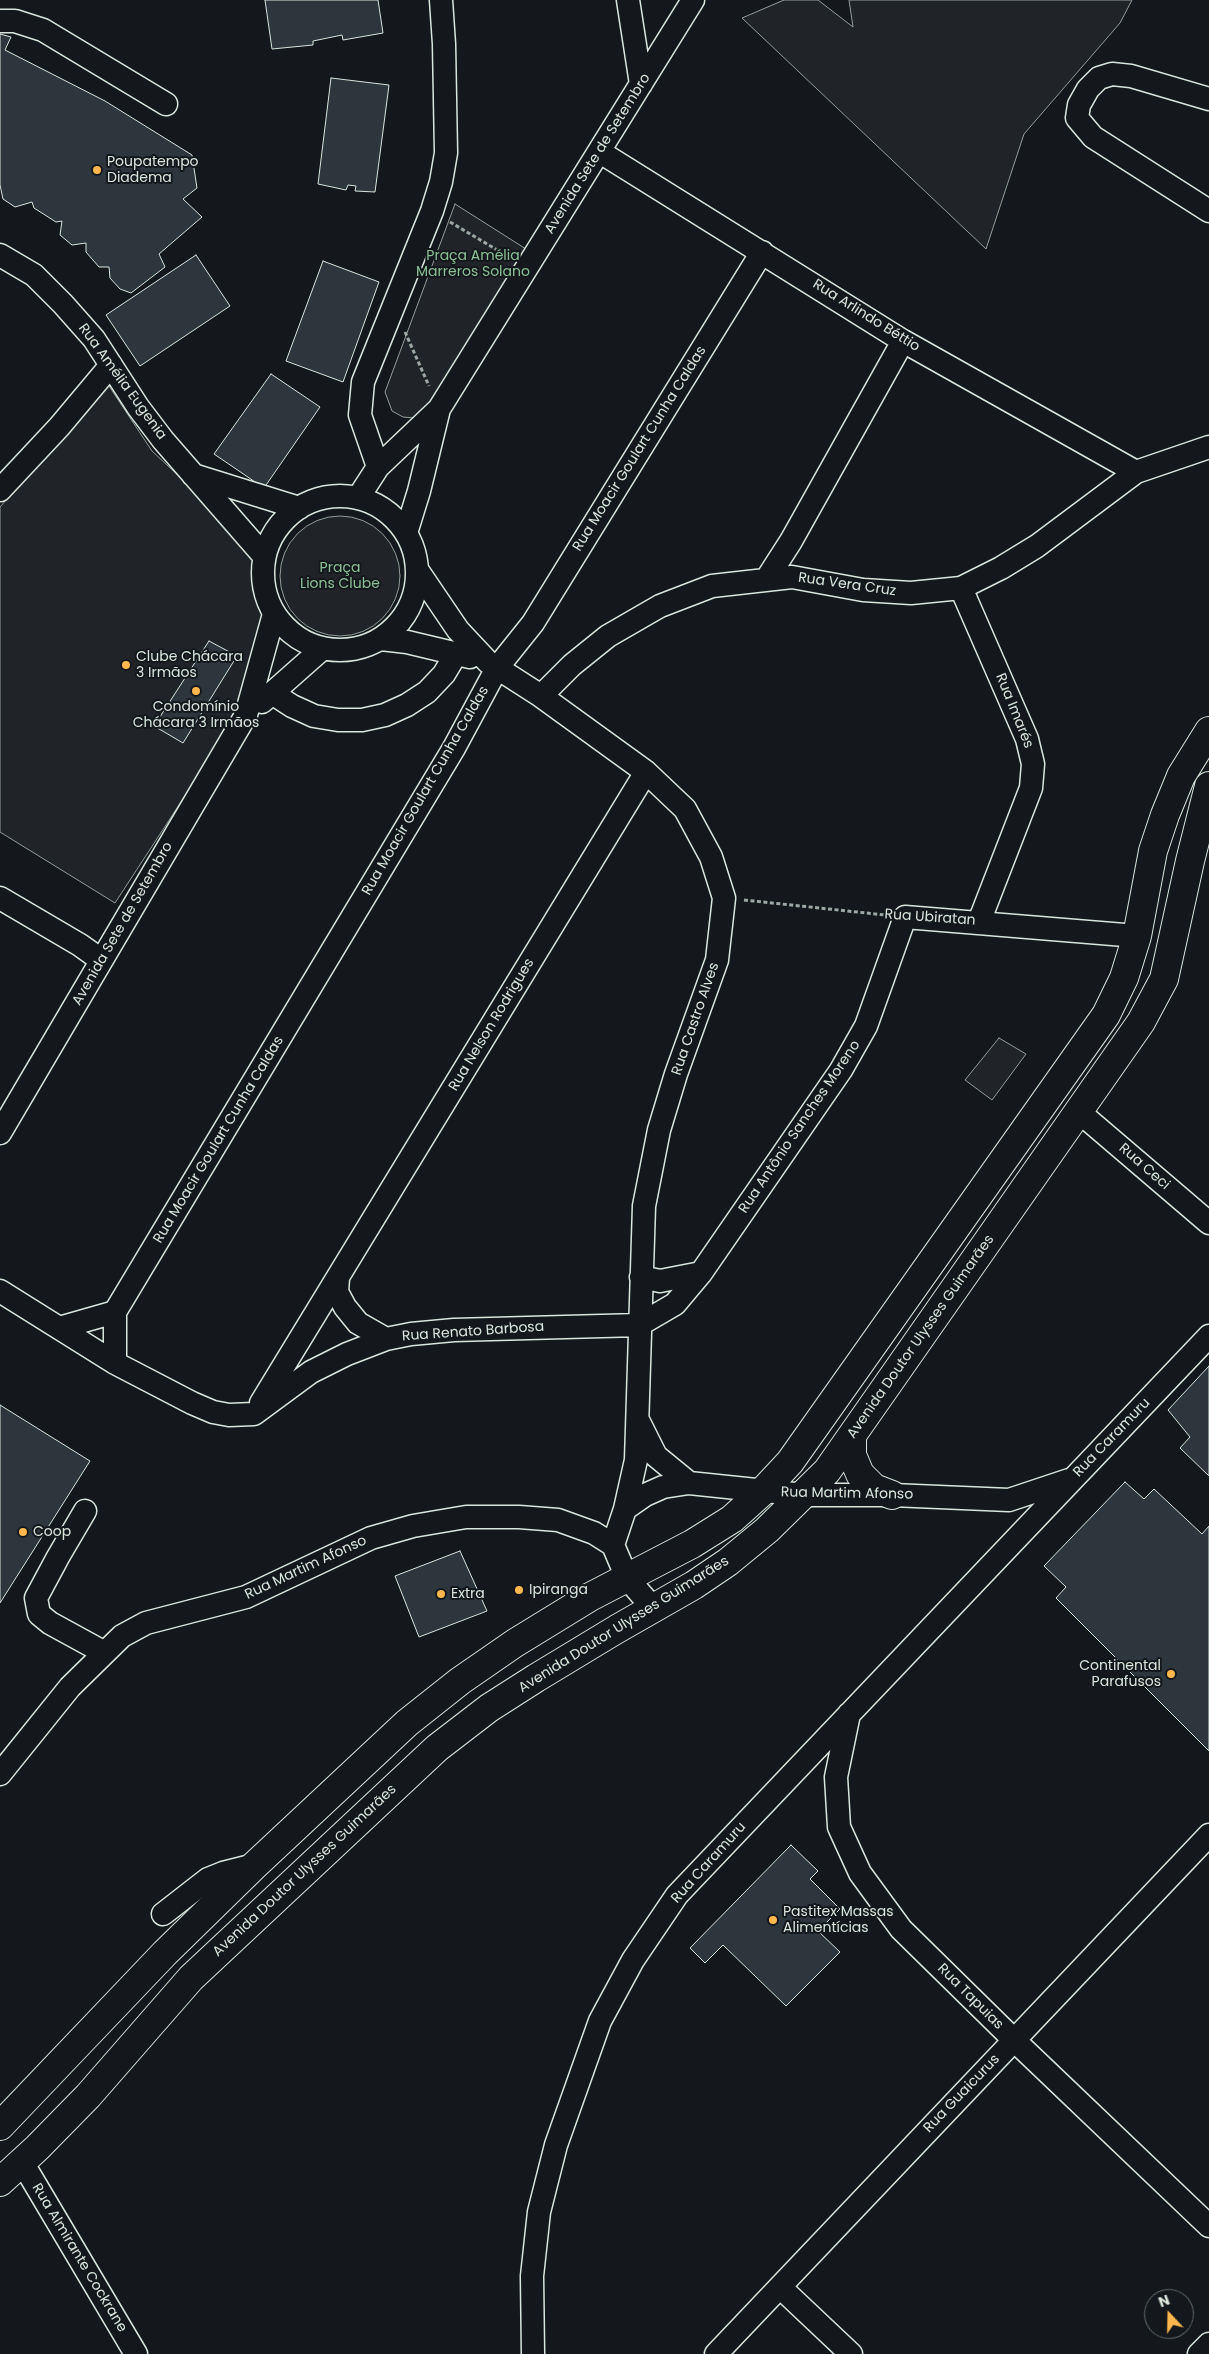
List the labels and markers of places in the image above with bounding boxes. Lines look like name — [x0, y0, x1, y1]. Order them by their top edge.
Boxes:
place label: Poupatempo Diadema — [107, 154, 199, 186]
marker: Poupatempo Diadema — [91, 164, 103, 176]
place label: Clube Chácara 3 Irmãos — [136, 649, 243, 682]
marker: Clube Chácara 3 Irmãos — [120, 659, 132, 671]
marker: Condomínio Chácara 3 Irmãos — [190, 685, 202, 697]
place label: Condomínio Chácara 3 Irmãos — [133, 699, 259, 732]
place label: Coop — [33, 1524, 71, 1540]
marker: Coop — [17, 1526, 29, 1538]
place label: Ipiranga — [529, 1582, 588, 1598]
marker: Ipiranga — [513, 1584, 525, 1596]
place label: Extra — [451, 1586, 485, 1602]
marker: Extra — [435, 1588, 447, 1600]
place label: Continental Parafusos — [1079, 1658, 1161, 1690]
marker: Continental Parafusos — [1165, 1668, 1177, 1680]
place label: Pastitex Massas Alimentícias — [783, 1904, 894, 1936]
marker: Pastitex Massas Alimentícias — [767, 1914, 779, 1926]

